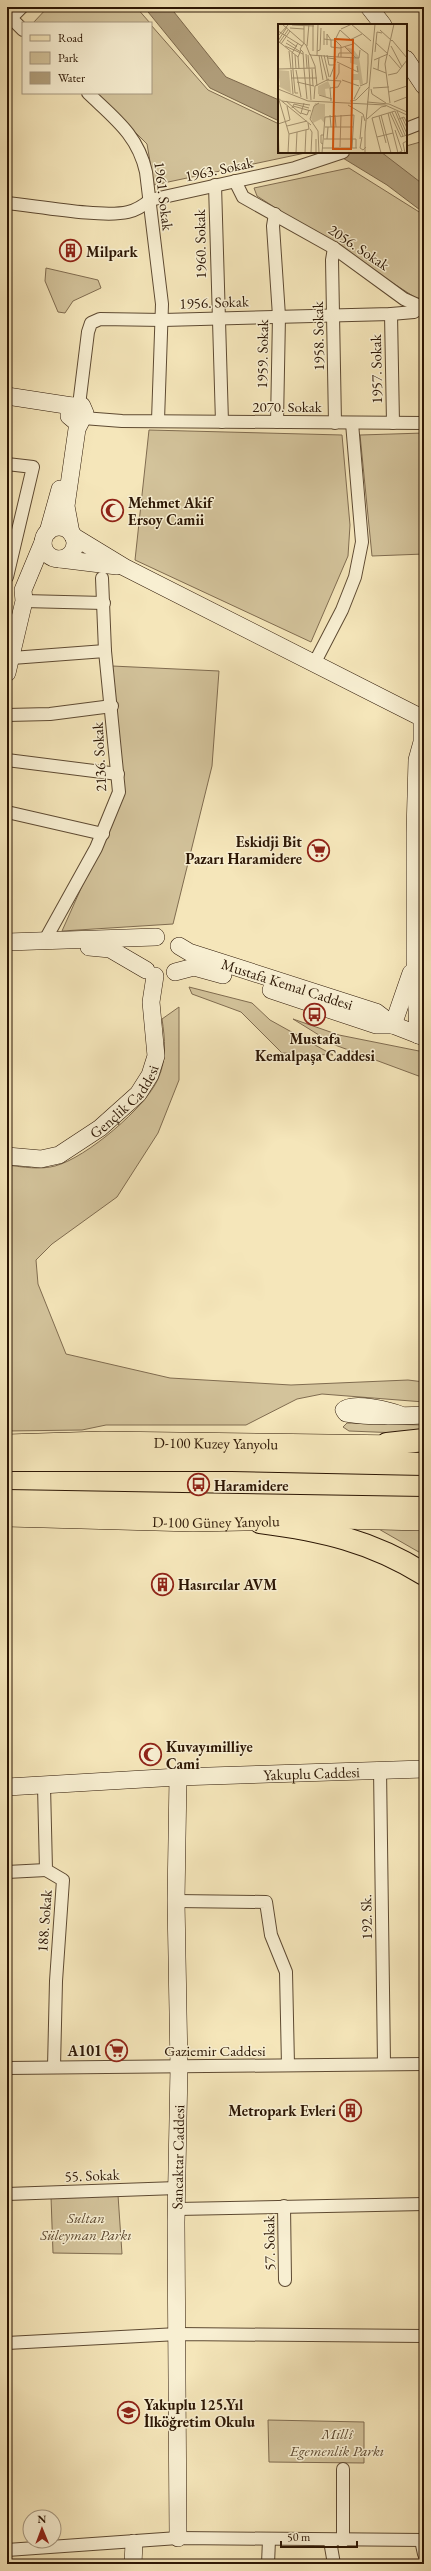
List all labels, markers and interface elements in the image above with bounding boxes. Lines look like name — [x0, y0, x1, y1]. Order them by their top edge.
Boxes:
legend — [22, 22, 152, 94]
inset map — [278, 24, 407, 153]
text: Road — [58, 30, 84, 46]
text: Park — [58, 50, 79, 66]
text: Water — [58, 70, 85, 86]
street label: 1963. Sokak — [183, 152, 256, 186]
street label: 1961. Sokak — [150, 160, 178, 233]
street label: 1960. Sokak — [190, 208, 210, 279]
street label: 2056. Sokak — [325, 220, 394, 275]
building icon: Milpark — [57, 238, 83, 264]
place label: Milpark — [86, 242, 138, 261]
street label: 1956. Sokak — [179, 291, 250, 313]
street label: 1958. Sokak — [308, 300, 328, 371]
street label: 1959. Sokak — [252, 318, 272, 389]
street label: 1957. Sokak — [366, 333, 386, 404]
street label: 2070. Sokak — [252, 397, 323, 416]
place label: Mehmet Akif Ersoy Camii — [128, 493, 215, 529]
mosque icon: Mehmet Akif Ersoy Camii — [99, 498, 125, 524]
street label: 2136. Sokak — [88, 721, 110, 792]
place label: Eskidji Bit Pazarı Haramidere — [185, 832, 302, 868]
supermarket icon: Eskidji Bit Pazarı Haramidere — [305, 837, 331, 863]
street label: Mustafa Kemal Caddesi — [219, 954, 356, 1014]
bus stop icon: Mustafa Kemalpaşa Caddesi — [302, 1002, 328, 1028]
place label: Mustafa Kemalpaşa Caddesi — [255, 1029, 375, 1065]
street label: Gençlik Caddesi — [86, 1062, 162, 1142]
street label: D-100 Kuzey Yanyolu — [153, 1432, 279, 1453]
bus stop icon: Haramidere — [185, 1472, 211, 1498]
place label: Haramidere — [214, 1476, 288, 1495]
street label: D-100 Güney Yanyolu — [152, 1511, 280, 1532]
building icon: Hasırcılar AVM — [150, 1571, 176, 1597]
place label: Hasırcılar AVM — [178, 1575, 277, 1594]
place label: Kuvayımilliye Cami — [166, 1737, 253, 1773]
mosque icon: Kuvayımilliye Cami — [137, 1742, 163, 1768]
street label: Yakuplu Caddesi — [263, 1762, 360, 1784]
street label: 188. Sokak — [32, 1888, 56, 1953]
street label: 192. Sk. — [356, 1894, 376, 1940]
supermarket icon: A101 — [104, 2037, 130, 2063]
place label: A101 — [66, 2041, 102, 2060]
street label: Gaziemir Caddesi — [164, 2041, 266, 2060]
building icon: Metropark Evleri — [338, 2097, 364, 2123]
place label: Metropark Evleri — [228, 2101, 337, 2120]
street label: Sancaktar Caddesi — [167, 2104, 188, 2210]
street label: 55. Sokak — [64, 2165, 121, 2185]
park label: Sultan Süleyman Parkı — [39, 2208, 132, 2244]
street label: 57. Sokak — [259, 2214, 279, 2271]
place label: Yakuplu 125.Yıl İlköğretim Okulu — [144, 2395, 256, 2431]
school or university icon: Yakuplu 125.Yıl İlköğretim Okulu — [116, 2400, 142, 2426]
park label: Millî Egemenlik Parkı — [289, 2424, 384, 2460]
north arrow — [22, 2509, 62, 2549]
text: N — [37, 2512, 46, 2526]
scale bar — [281, 2523, 357, 2549]
text: 50 m — [287, 2529, 311, 2545]

